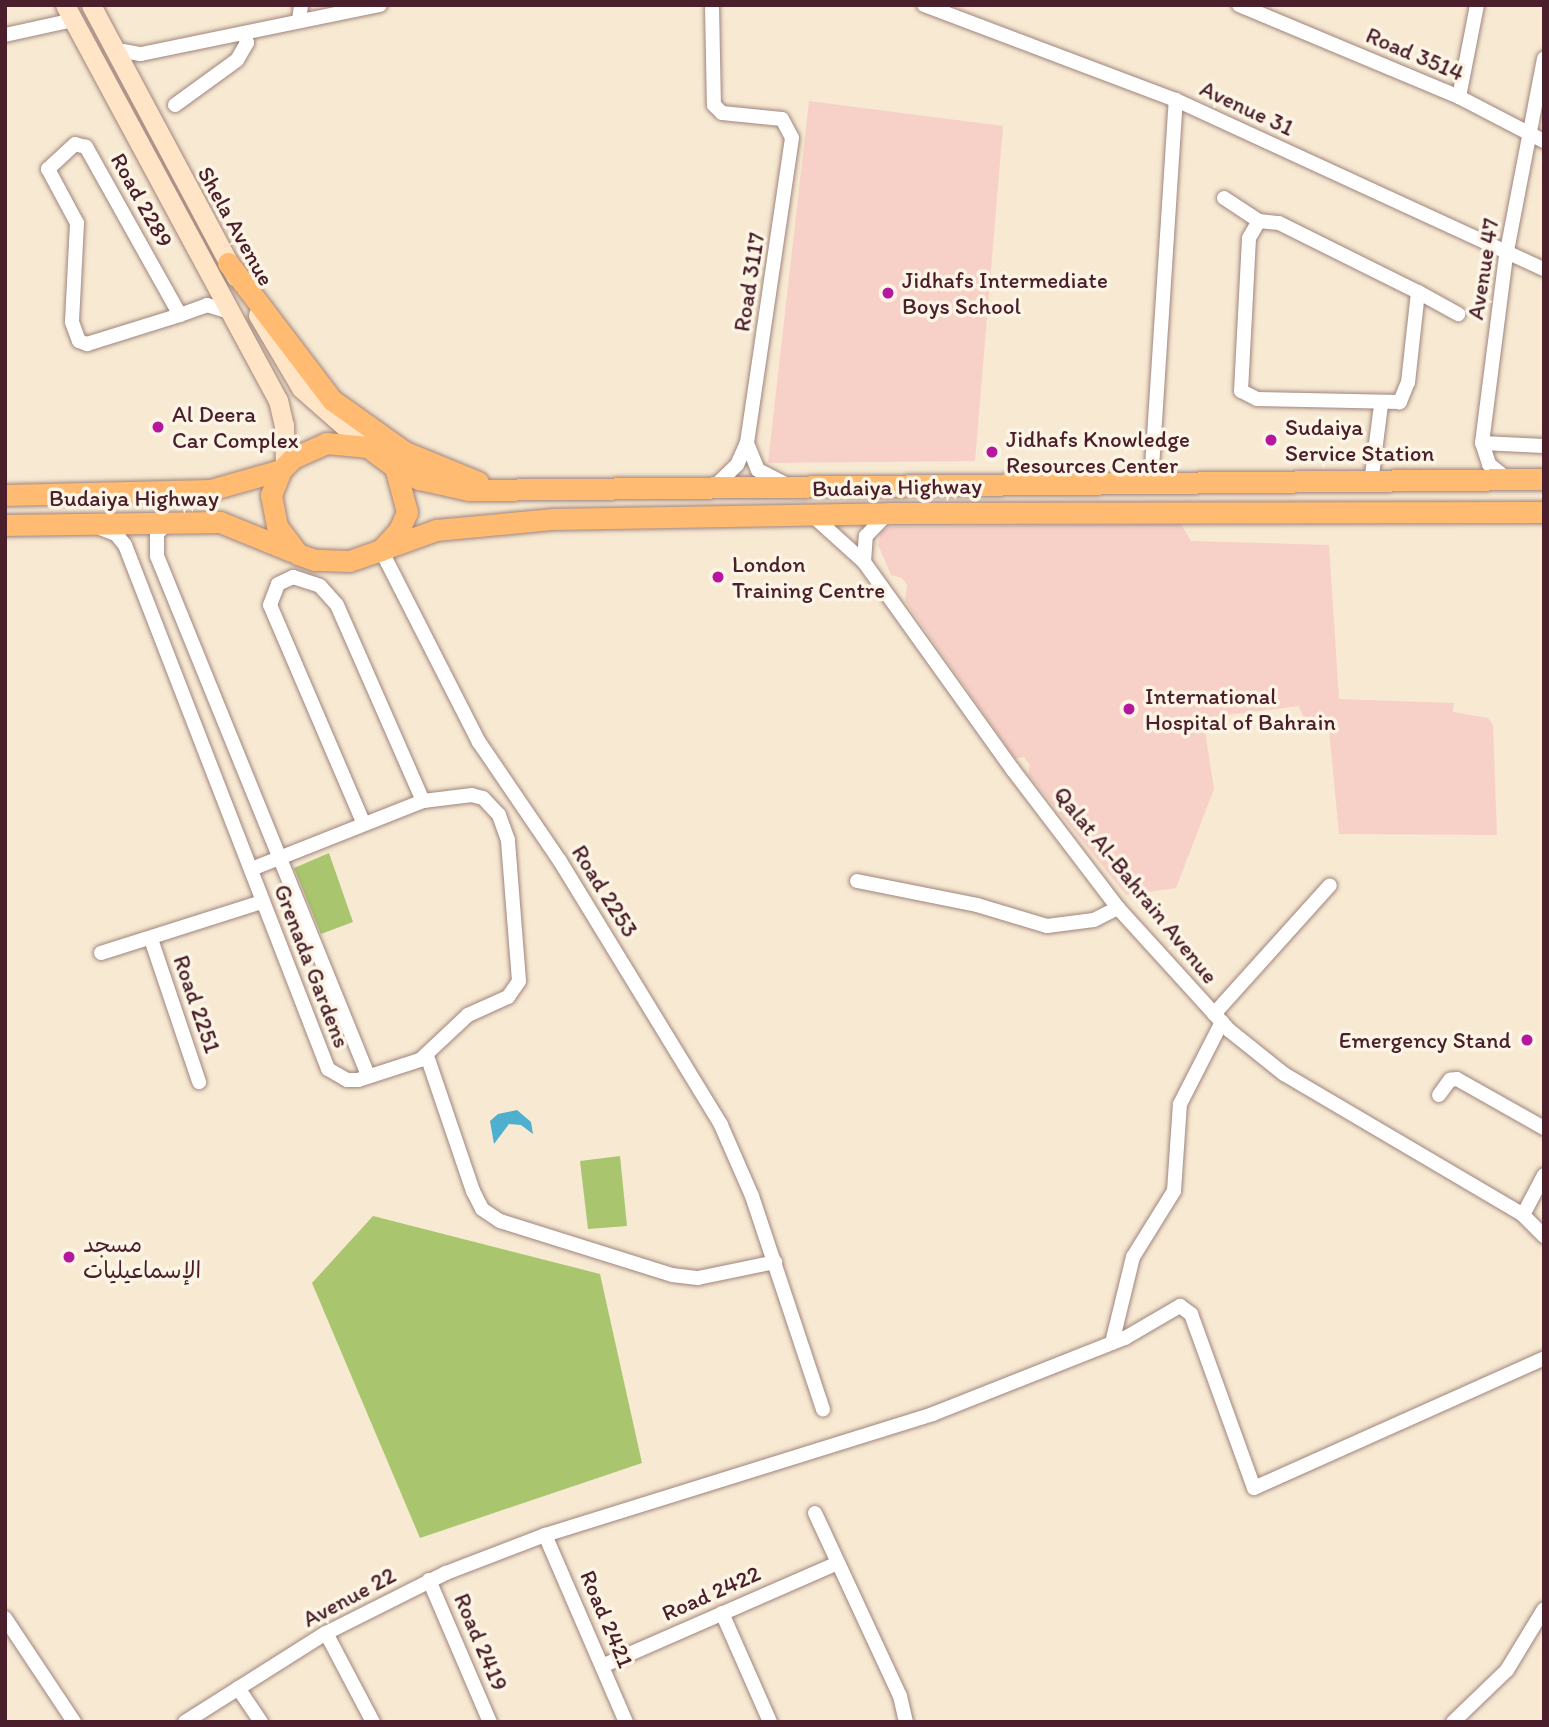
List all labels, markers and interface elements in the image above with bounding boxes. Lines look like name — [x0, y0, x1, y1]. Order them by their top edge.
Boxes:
street label: Road 3514 — [1362, 21, 1468, 87]
street label: Avenue 31 — [1196, 74, 1298, 142]
street label: Road 2289 — [105, 148, 179, 252]
street label: Shela Avenue — [192, 162, 280, 290]
street label: Avenue 47 — [1461, 216, 1505, 322]
street label: Road 3117 — [728, 230, 770, 334]
place label: Jidhafs Intermediate Boys School — [902, 266, 1109, 320]
marker: Jidhafs Intermediate Boys School — [880, 285, 896, 301]
place label: Al Deera Car Complex — [172, 400, 299, 454]
place label: Sudaiya Service Station — [1285, 413, 1434, 467]
marker: Al Deera Car Complex — [150, 419, 166, 435]
place label: Jidhafs Knowledge Resources Center — [1006, 425, 1191, 479]
marker: Sudaiya Service Station — [1263, 432, 1279, 448]
marker: Jidhafs Knowledge Resources Center — [984, 444, 1000, 460]
street label: Budaiya Highway — [813, 472, 981, 502]
street label: Budaiya Highway — [50, 484, 218, 512]
place label: London Training Centre — [732, 550, 886, 604]
marker: London Training Centre — [710, 569, 726, 585]
place label: International Hospital of Bahrain — [1145, 682, 1336, 736]
marker: International Hospital of Bahrain — [1119, 699, 1139, 719]
street label: Qalat Al-Bahrain Avenue — [1048, 781, 1224, 989]
street label: Road 2253 — [566, 840, 644, 942]
street label: Grenada Gardens — [268, 880, 356, 1052]
street label: Road 2251 — [167, 951, 227, 1057]
place label: Emergency Stand — [1339, 1026, 1511, 1054]
marker: Emergency Stand — [1517, 1030, 1537, 1050]
place label: مسجد الإسماعيليات — [83, 1230, 201, 1284]
marker: مسجد الإسماعيليات — [61, 1249, 77, 1265]
street label: Road 2422 — [658, 1559, 764, 1627]
street label: Avenue 22 — [298, 1561, 400, 1633]
street label: Road 2421 — [574, 1566, 640, 1672]
street label: Road 2419 — [448, 1589, 514, 1695]

